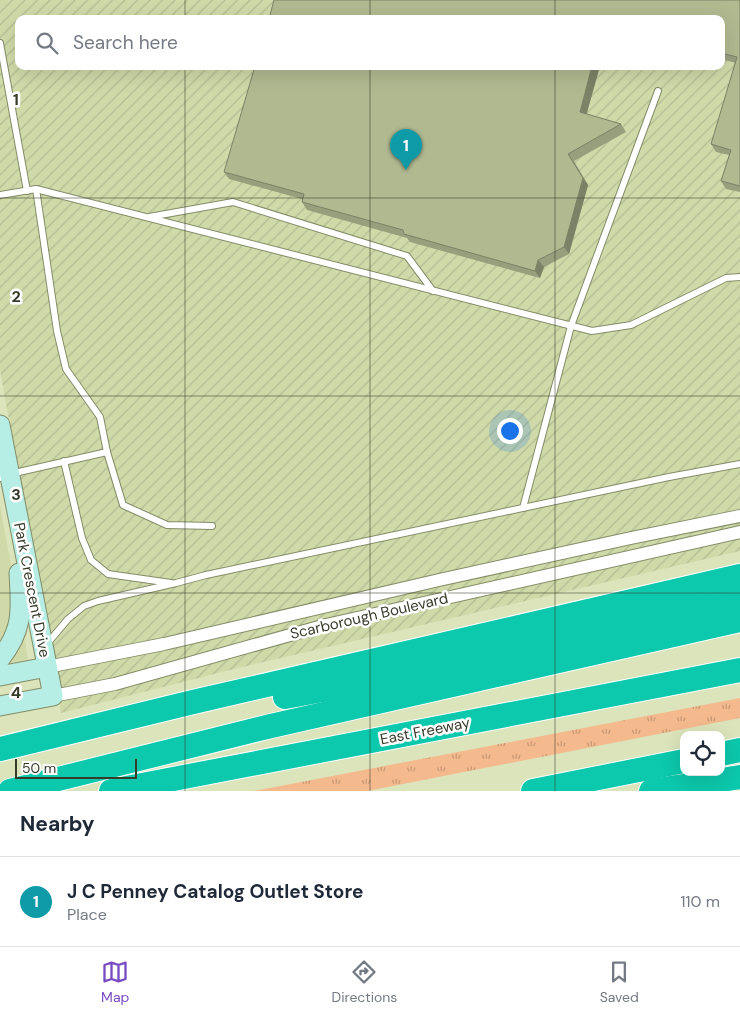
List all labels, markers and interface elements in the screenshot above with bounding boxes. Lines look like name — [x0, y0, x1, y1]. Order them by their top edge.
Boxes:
search box — [15, 15, 725, 70]
icon: search — [33, 29, 61, 57]
text: Search here — [73, 30, 178, 55]
text: 1 — [13, 89, 19, 110]
pin: 1 — [390, 129, 422, 170]
text: 2 — [11, 286, 21, 307]
your location — [497, 418, 523, 444]
text: 3 — [11, 484, 21, 505]
street label: Park Crescent Drive — [9, 521, 55, 659]
street label: Scarborough Boulevard — [288, 588, 450, 644]
text: 4 — [11, 682, 21, 703]
street label: East Freeway — [378, 712, 472, 750]
map controls — [680, 731, 725, 776]
button: locate — [680, 731, 725, 776]
scale bar — [15, 756, 138, 779]
text: 50 m — [22, 759, 56, 777]
text: Nearby — [20, 810, 94, 838]
text: J C Penney Catalog Outlet Store — [67, 879, 363, 904]
text: 1 — [33, 891, 39, 912]
text: 110 m — [681, 891, 720, 912]
text: Place — [67, 904, 107, 925]
tab: Map — [101, 958, 129, 1006]
tab: Directions — [332, 958, 397, 1006]
tab: Saved — [600, 958, 639, 1006]

